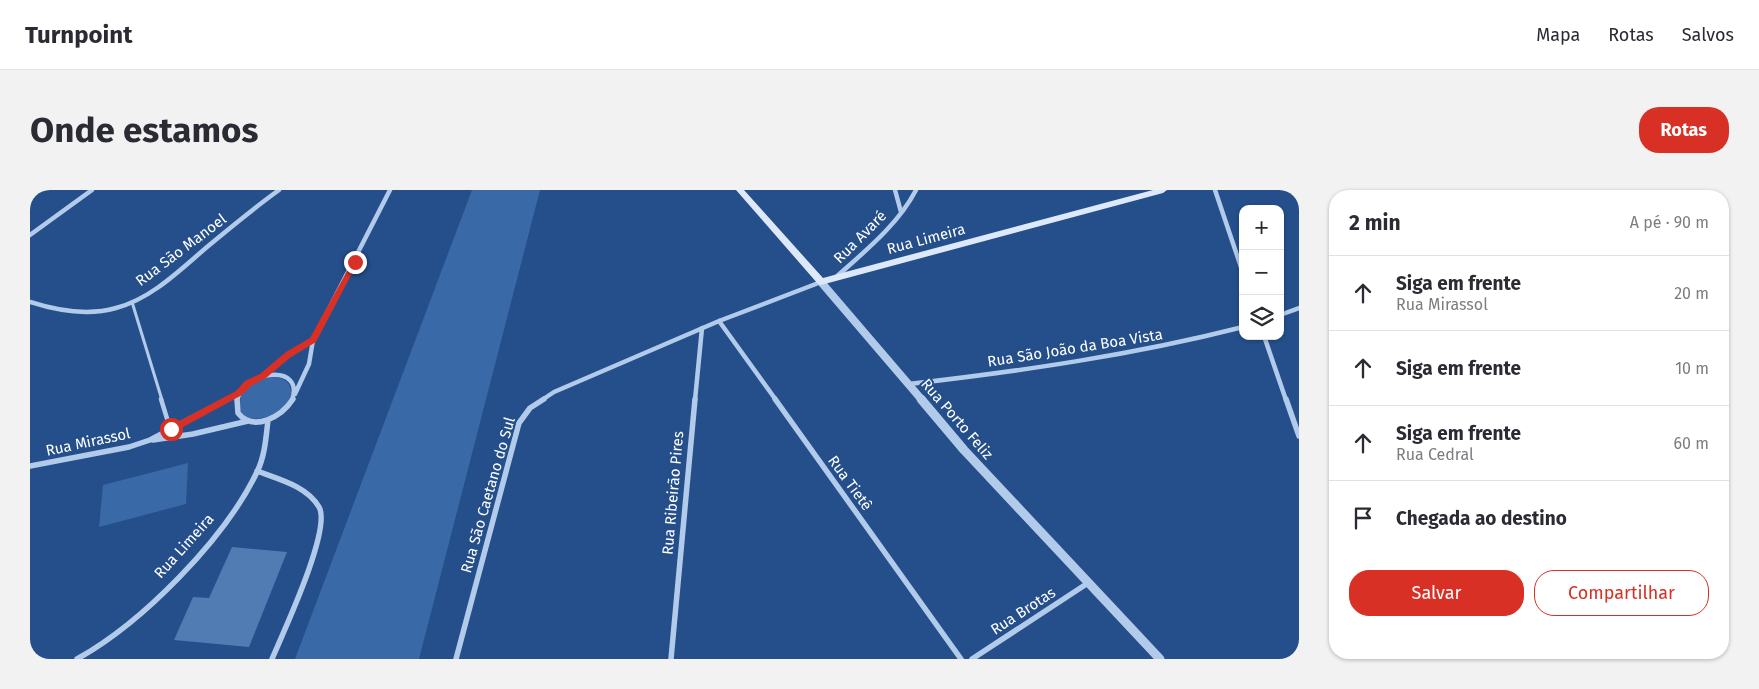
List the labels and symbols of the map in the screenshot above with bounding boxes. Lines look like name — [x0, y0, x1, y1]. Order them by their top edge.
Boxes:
street label: Rua Avaré — [830, 207, 890, 267]
street label: Rua São Manoel — [132, 210, 230, 290]
street label: Rua Limeira — [885, 220, 967, 258]
route end — [344, 251, 367, 274]
street label: Rua São João da Boa Vista — [986, 325, 1164, 371]
street label: Rua Porto Feliz — [917, 375, 997, 463]
street label: Rua São Caetano do Sul — [457, 414, 519, 575]
route start — [160, 418, 183, 441]
street label: Rua Mirassol — [44, 424, 133, 460]
street label: Rua Ribeirão Pires — [659, 430, 687, 556]
street label: Rua Tietê — [824, 452, 876, 514]
street label: Rua Limeira — [150, 510, 218, 582]
street label: Rua Brotas — [987, 583, 1059, 639]

